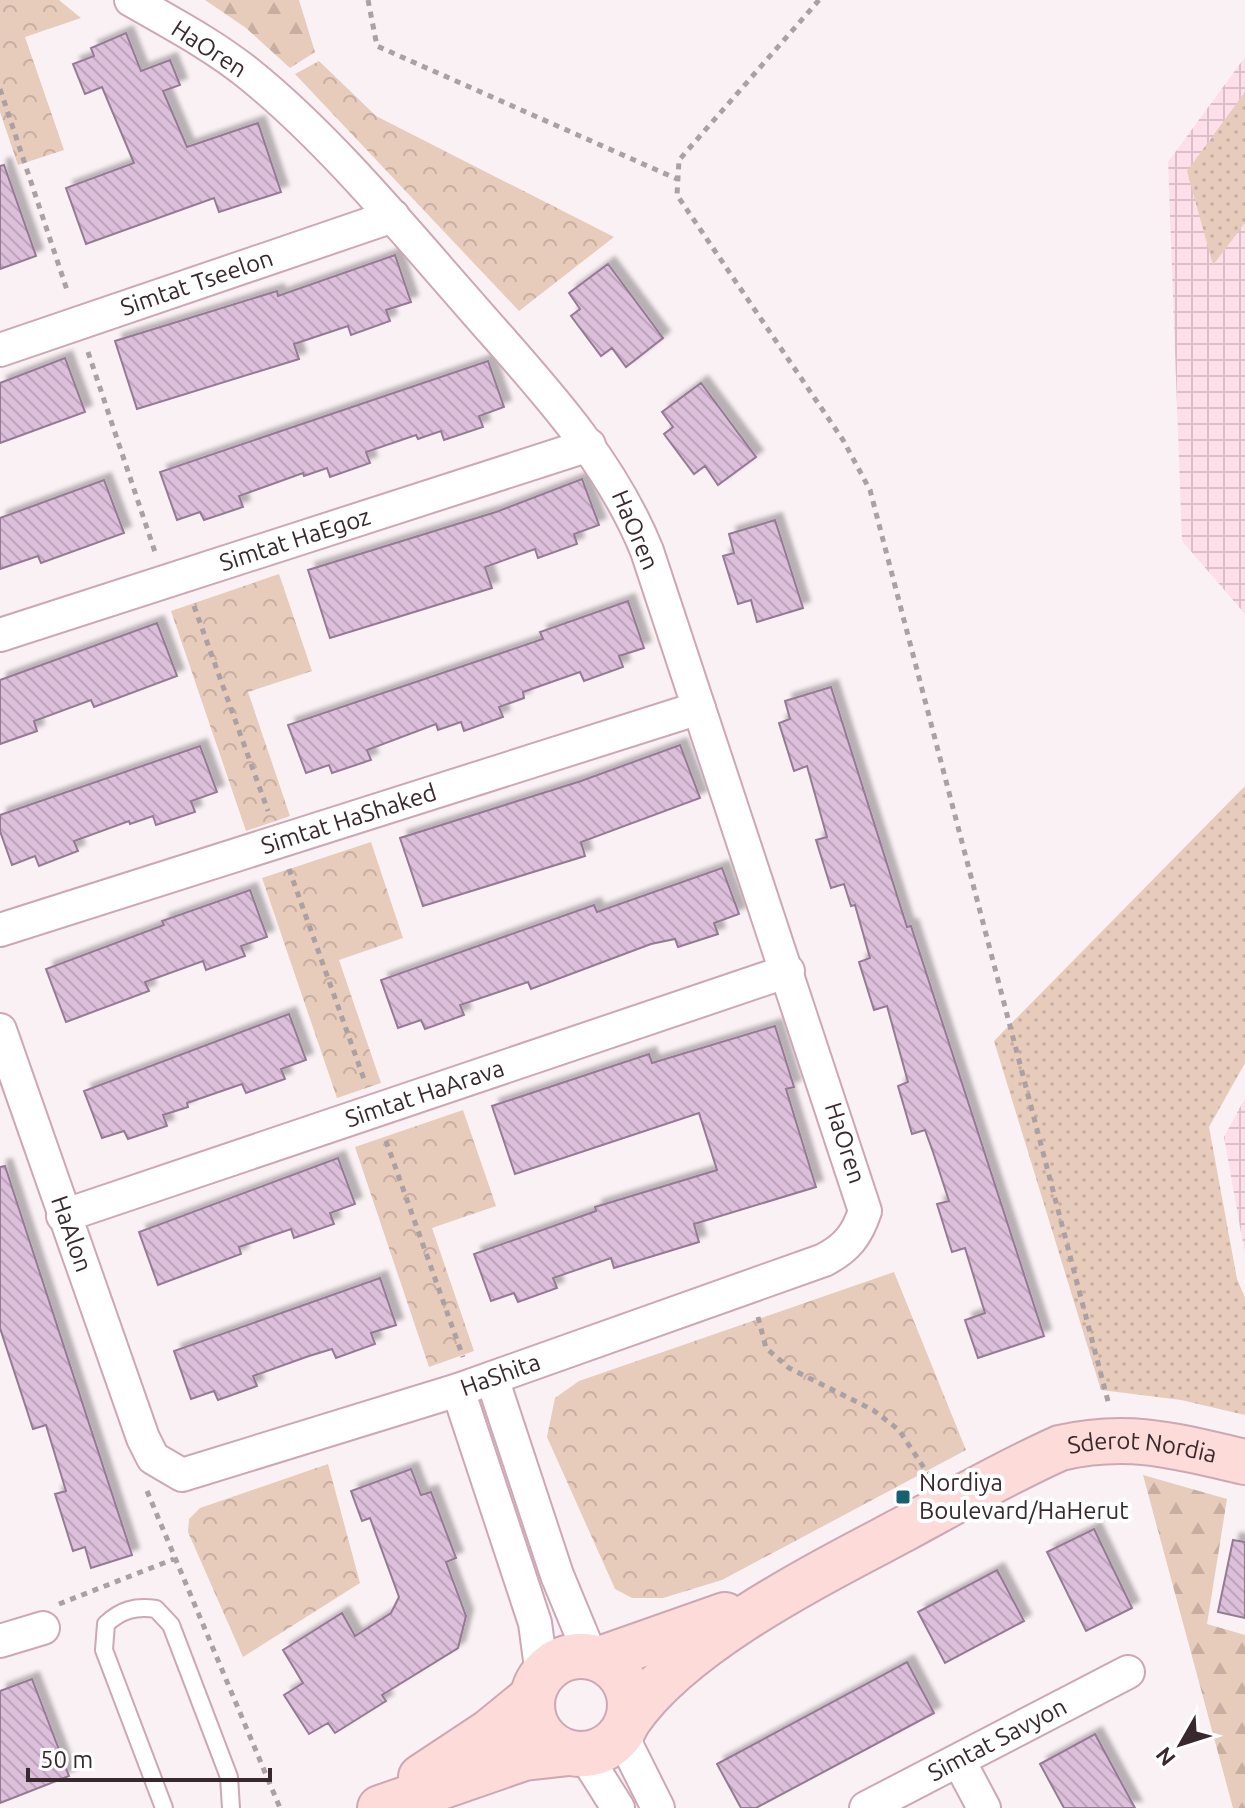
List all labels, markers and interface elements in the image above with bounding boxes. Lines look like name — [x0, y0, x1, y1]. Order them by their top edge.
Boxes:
street label: HaOren — [167, 14, 252, 83]
street label: Simtat Tseelon — [117, 244, 276, 321]
street label: HaOren — [607, 486, 664, 574]
street label: Simtat HaEgoz — [216, 502, 374, 576]
street label: Simtat HaShaked — [258, 778, 440, 859]
street label: Simtat HaArava — [342, 1054, 508, 1133]
street label: HaOren — [820, 1099, 871, 1187]
street label: HaAlon — [46, 1192, 98, 1275]
street label: HaShita — [457, 1348, 544, 1401]
street label: Sderot Nordia — [1065, 1427, 1220, 1468]
place label: Nordiya Boulevard/HaHerut — [919, 1469, 1129, 1524]
marker: Nordiya Boulevard/HaHerut — [894, 1488, 912, 1506]
street label: Simtat Savyon — [923, 1692, 1071, 1786]
north arrow — [1141, 1704, 1221, 1784]
scale bar — [28, 1732, 270, 1782]
text: N — [1150, 1743, 1180, 1771]
text: 50 m — [40, 1746, 93, 1773]

